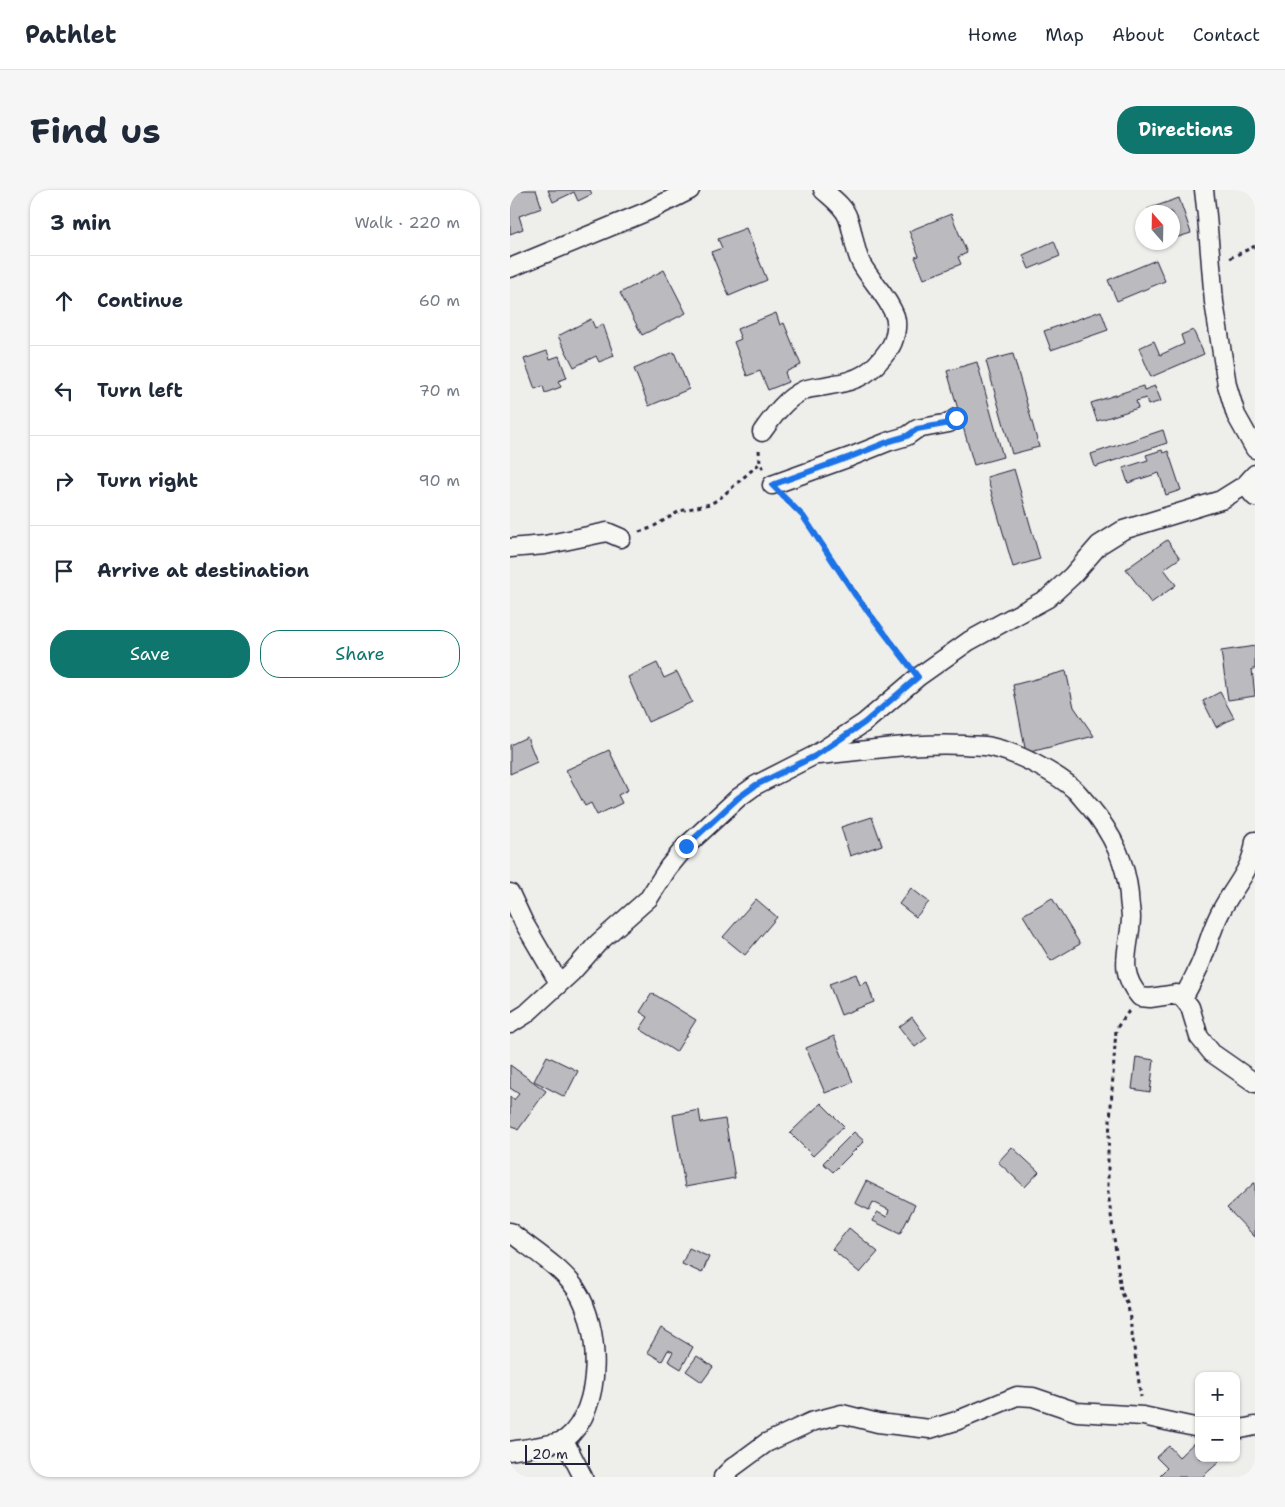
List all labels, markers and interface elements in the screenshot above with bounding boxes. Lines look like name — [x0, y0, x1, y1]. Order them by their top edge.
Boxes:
text: Pathlet — [25, 19, 116, 51]
text: Home — [968, 23, 1017, 47]
text: Map — [1045, 23, 1084, 47]
text: About — [1112, 23, 1165, 47]
text: Contact — [1193, 23, 1260, 47]
button: Directions — [1117, 106, 1255, 154]
text: Find us — [30, 107, 161, 154]
north arrow — [1135, 205, 1180, 250]
text: 3 min — [50, 209, 111, 237]
text: Walk · 220 m — [354, 212, 460, 233]
icon: ahead — [50, 287, 78, 315]
text: Continue — [97, 288, 183, 313]
text: 60 m — [419, 290, 460, 311]
icon: left — [50, 377, 78, 405]
text: Turn left — [97, 378, 183, 403]
text: 70 m — [419, 380, 460, 401]
route start — [945, 407, 968, 430]
icon: right — [50, 467, 78, 495]
text: Turn right — [97, 468, 198, 493]
text: 90 m — [419, 470, 460, 491]
icon: arrive — [50, 557, 78, 585]
text: Arrive at destination — [97, 558, 309, 583]
button: Save — [50, 630, 250, 678]
button: Share — [260, 630, 460, 678]
route end — [675, 835, 698, 858]
map controls — [1195, 1372, 1240, 1462]
button: + — [1195, 1372, 1240, 1417]
button: − — [1195, 1417, 1240, 1462]
scale bar — [525, 1442, 590, 1465]
text: 20 m — [532, 1445, 568, 1463]

